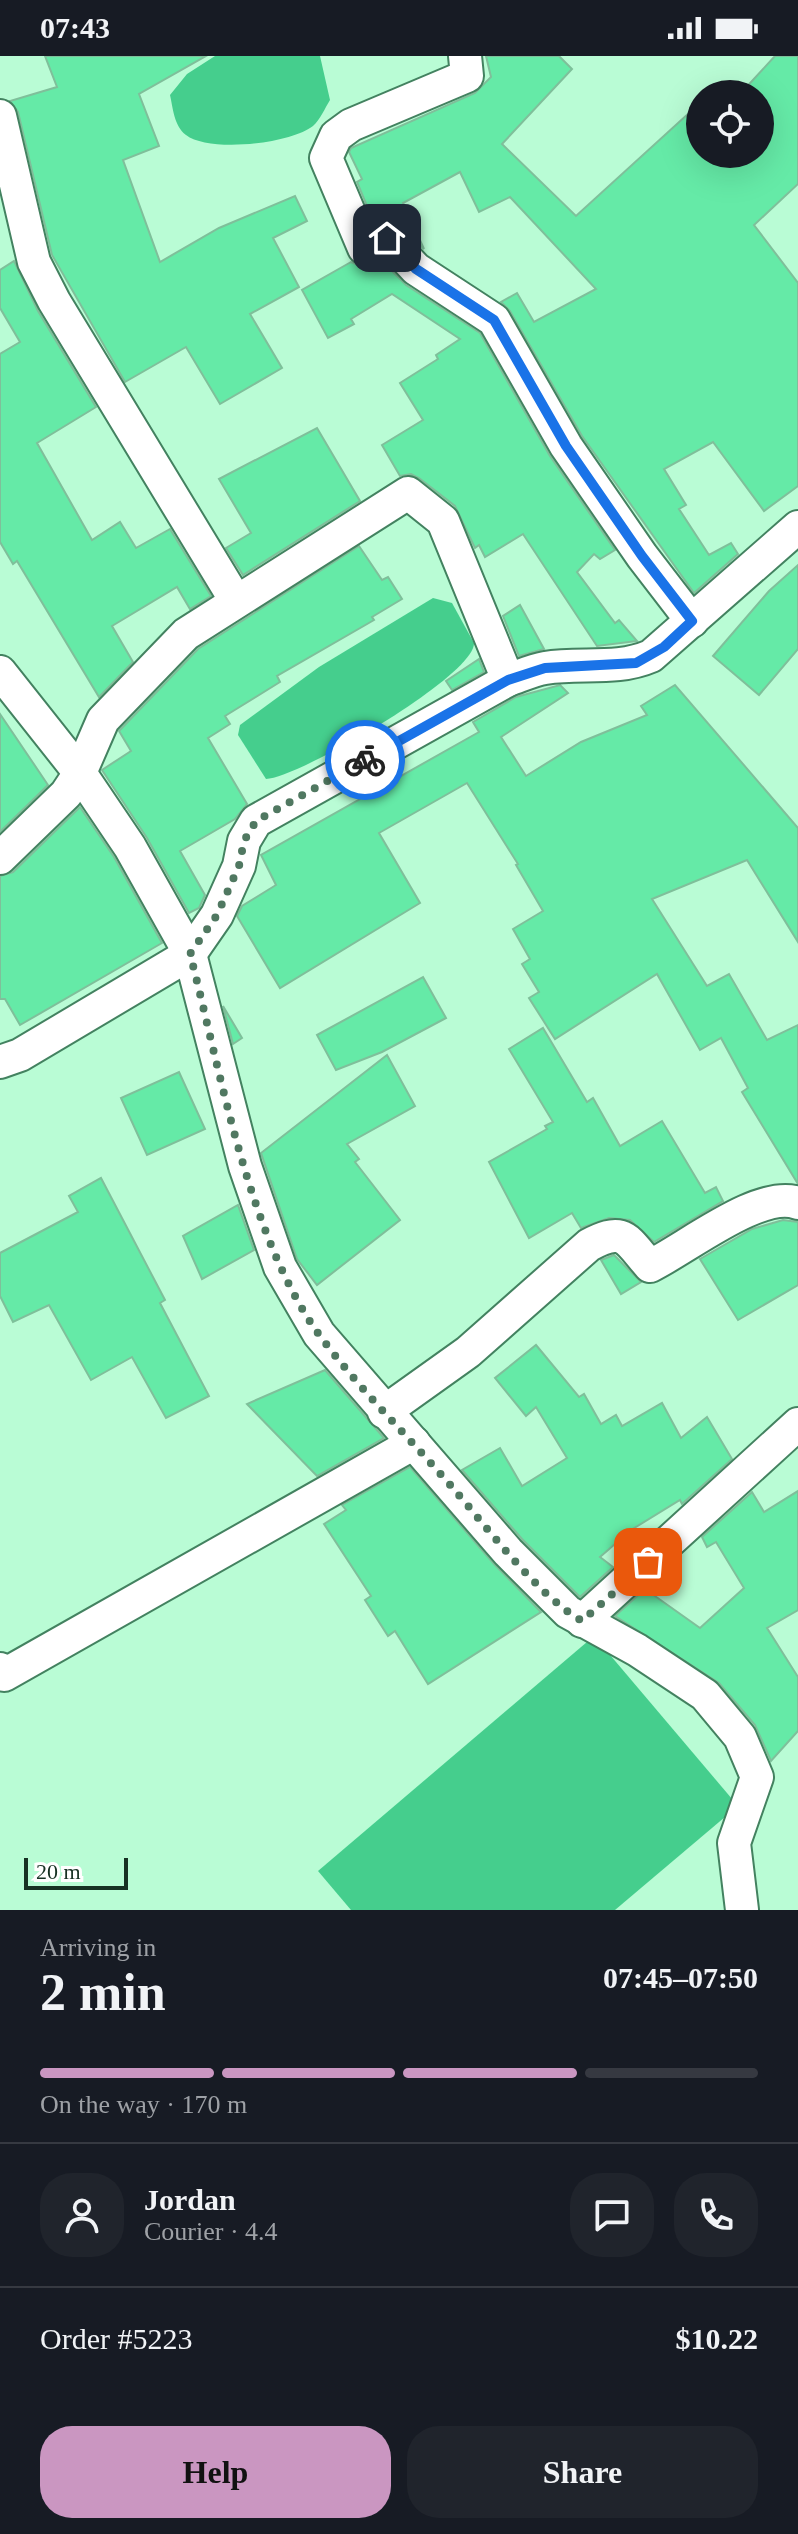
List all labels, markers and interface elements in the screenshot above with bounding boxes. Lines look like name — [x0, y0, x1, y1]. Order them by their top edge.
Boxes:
text: 07:43 — [40, 11, 110, 44]
map controls — [686, 80, 774, 168]
button: locate — [686, 80, 774, 168]
pin — [353, 204, 421, 272]
icon: home — [365, 216, 409, 260]
courier — [325, 720, 405, 800]
icon: bike — [343, 738, 387, 782]
pin — [614, 1528, 682, 1596]
icon: bag — [626, 1540, 670, 1584]
scale bar — [24, 1854, 128, 1890]
text: 20 m — [36, 1859, 81, 1884]
text: Arriving in — [40, 1933, 156, 1962]
text: 07:45–07:50 — [603, 1961, 758, 1994]
text: 2 min — [40, 1964, 166, 2021]
text: On the way · 170 m — [40, 2090, 247, 2119]
button: person — [40, 2173, 124, 2257]
button: chat — [570, 2173, 654, 2257]
button: phone — [674, 2173, 758, 2257]
text: Jordan — [144, 2183, 236, 2216]
text: Courier · 4.4 — [144, 2217, 278, 2246]
text: Order #5223 — [40, 2322, 192, 2355]
text: $10.22 — [676, 2322, 758, 2355]
button: Help — [40, 2426, 391, 2518]
button: Share — [407, 2426, 758, 2518]

